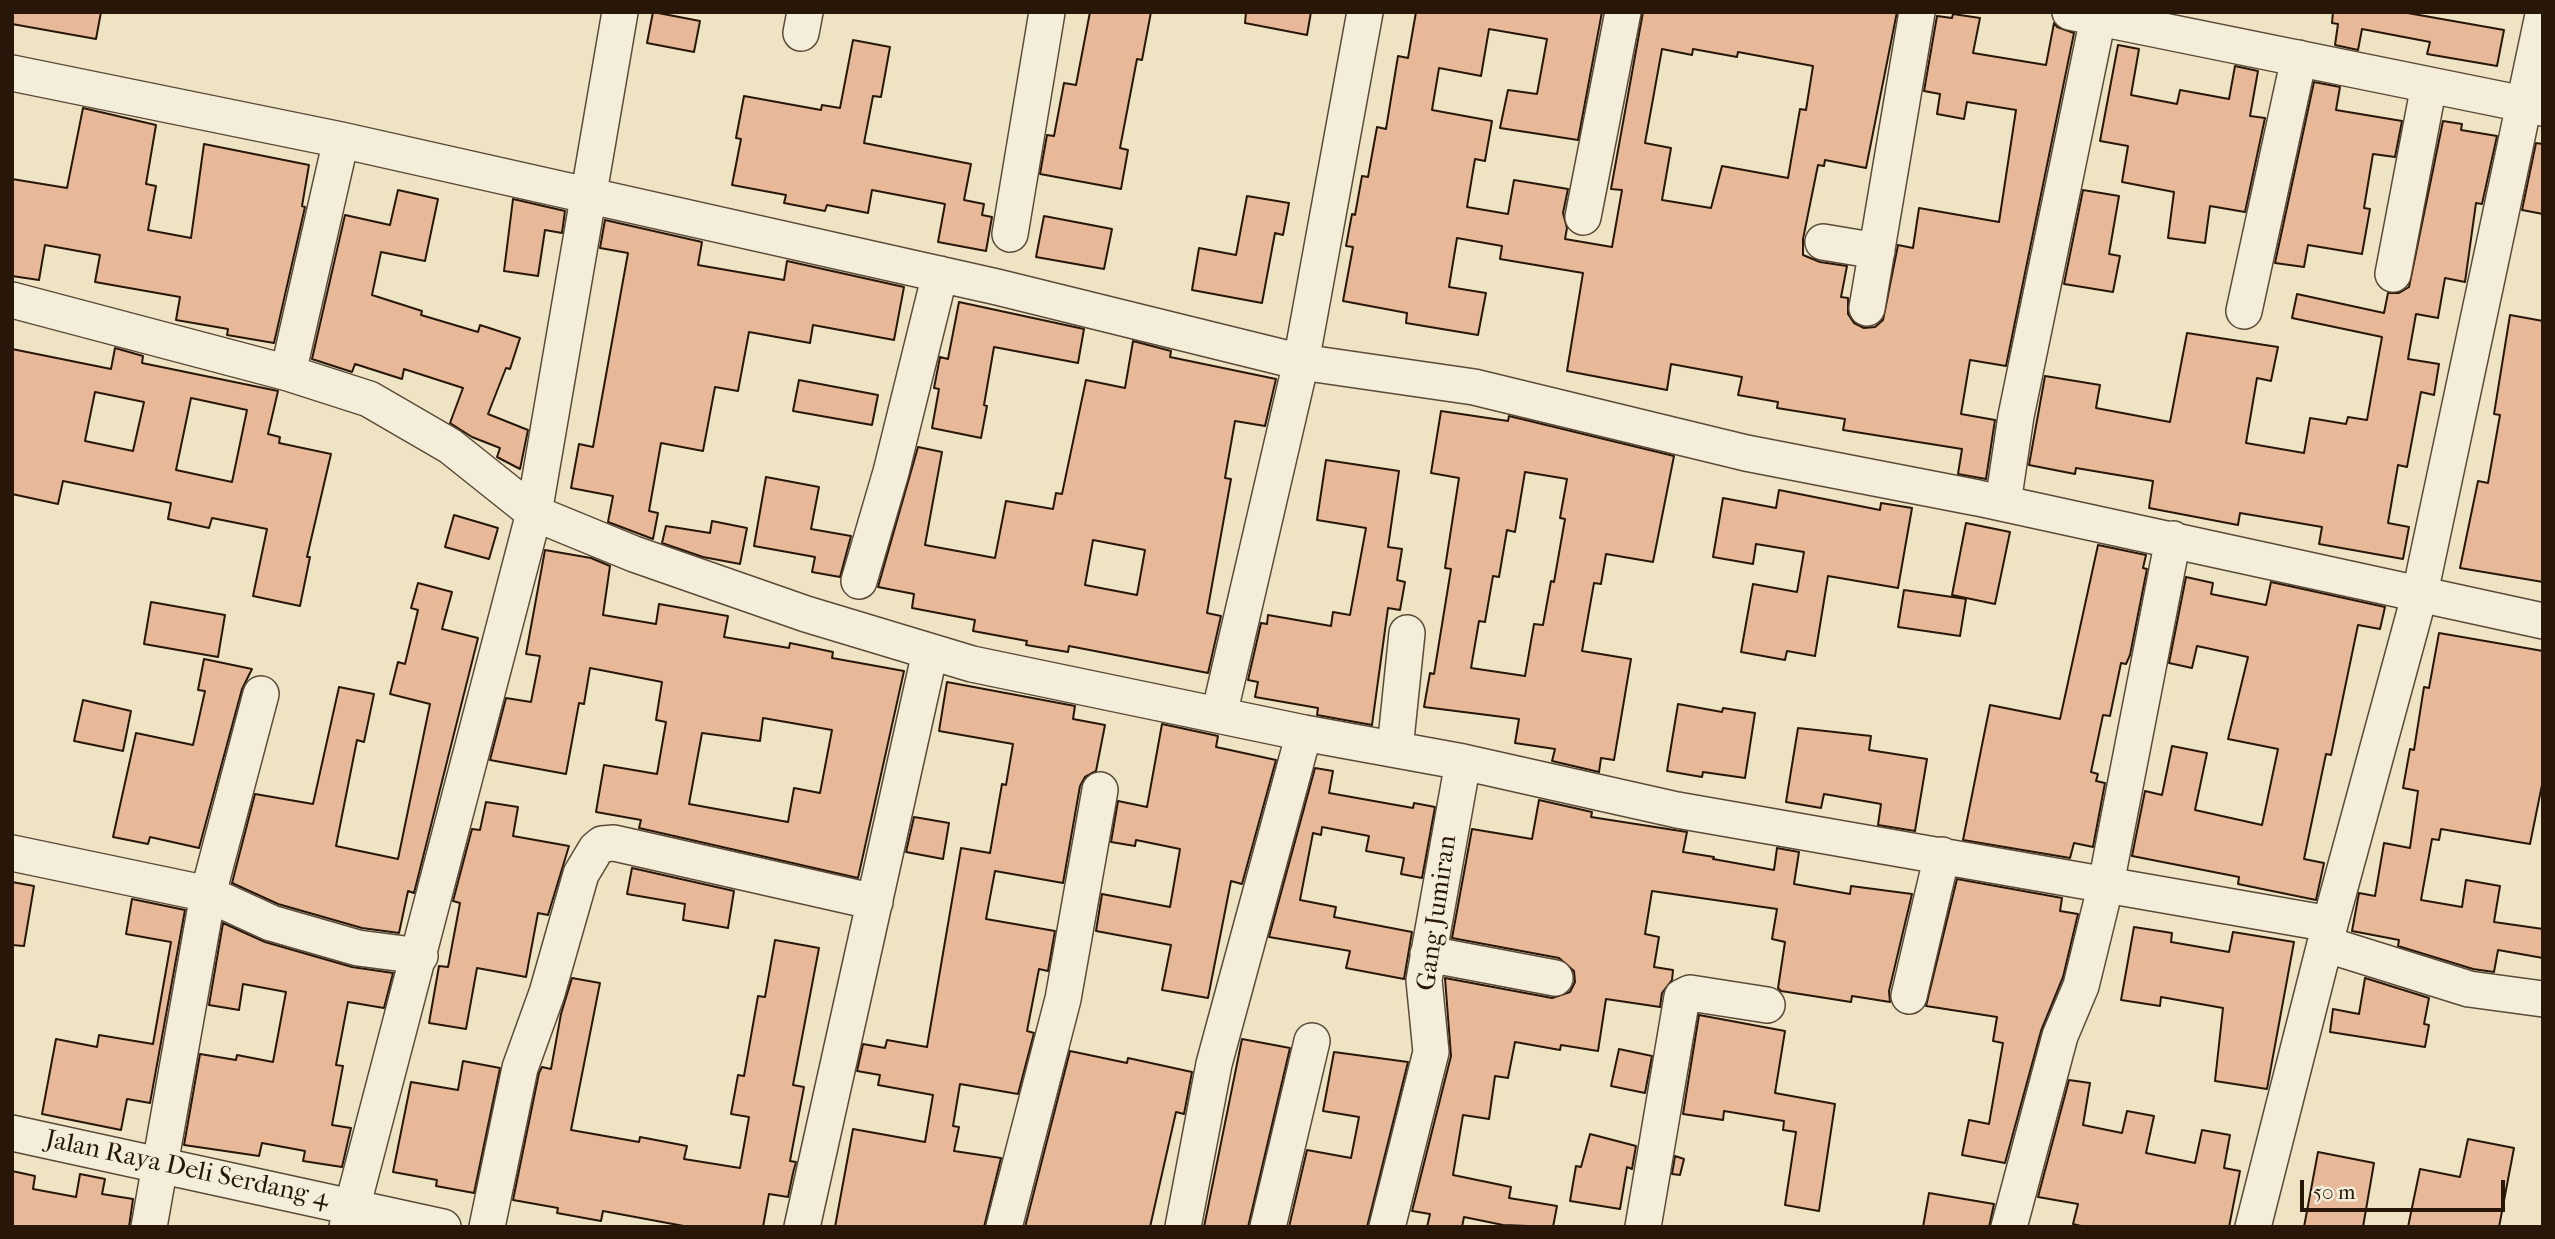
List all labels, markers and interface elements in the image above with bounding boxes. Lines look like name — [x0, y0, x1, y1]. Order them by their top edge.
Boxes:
street label: Gang Jumiran — [1412, 833, 1464, 993]
street label: Jalan Raya Deli Serdang 4 — [42, 1125, 332, 1215]
scale bar — [2303, 1166, 2508, 1210]
text: 50 m — [2313, 1180, 2356, 1204]

